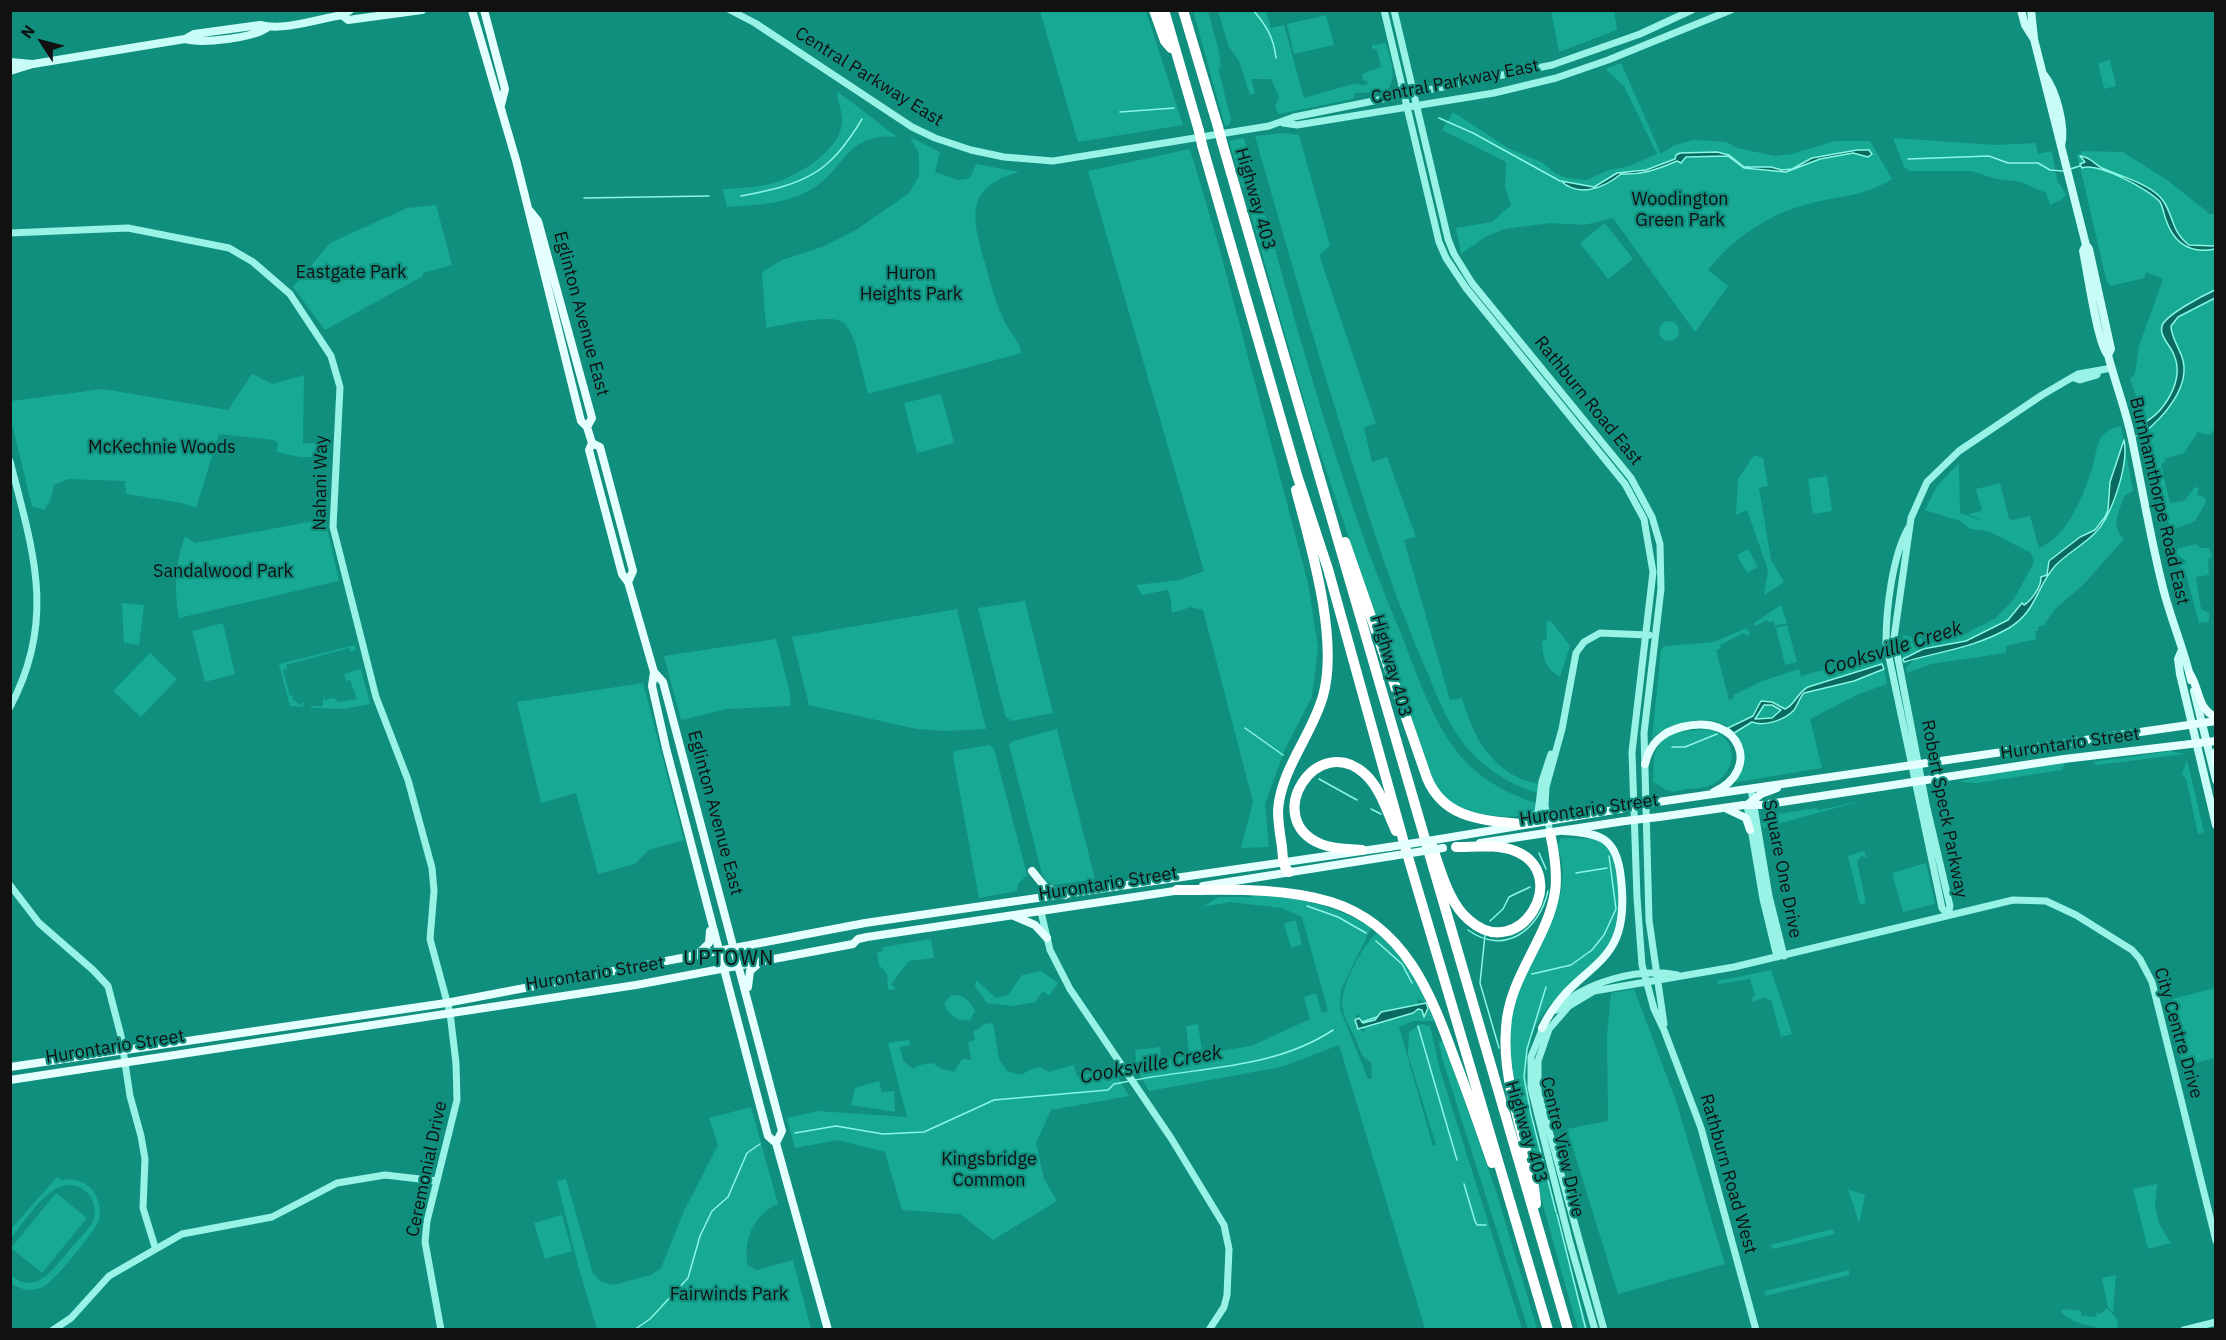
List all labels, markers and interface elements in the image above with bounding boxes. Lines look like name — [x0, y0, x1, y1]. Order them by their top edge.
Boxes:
north arrow — [12, 12, 72, 72]
text: N — [16, 21, 39, 42]
street label: Central Parkway East — [791, 23, 947, 131]
street label: Central Parkway East — [1369, 55, 1541, 109]
street label: Highway 403 — [1230, 145, 1280, 253]
park label: Woodington Green Park — [1631, 189, 1729, 232]
street label: Eglinton Avenue East — [549, 229, 613, 399]
park label: Eastgate Park — [296, 262, 406, 284]
park label: Huron Heights Park — [860, 263, 962, 306]
street label: Rathburn Road East — [1529, 332, 1647, 470]
street label: Burnhamthorpe Road East — [2125, 395, 2193, 607]
street label: Nahani Way — [309, 435, 333, 531]
park label: McKechnie Woods — [88, 437, 236, 459]
park label: Sandalwood Park — [153, 561, 293, 583]
street label: Highway 403 — [1366, 612, 1416, 720]
water label: Cooksville Creek — [1821, 616, 1965, 682]
street label: Robert Speck Parkway — [1916, 718, 1972, 900]
street label: Hurontario Street — [1999, 724, 2141, 764]
street label: Eglinton Avenue East — [683, 728, 747, 898]
street label: Hurontario Street — [1518, 790, 1660, 830]
street label: Square One Drive — [1758, 798, 1806, 940]
street label: Hurontario Street — [1037, 862, 1179, 906]
district label: UPTOWN — [683, 947, 775, 971]
street label: Hurontario Street — [524, 952, 666, 996]
street label: City Centre Drive — [2149, 965, 2207, 1101]
street label: Hurontario Street — [44, 1025, 186, 1069]
water label: Cooksville Creek — [1078, 1041, 1224, 1089]
street label: Centre View Drive — [1535, 1075, 1589, 1219]
street label: Highway 403 — [1500, 1078, 1552, 1186]
street label: Rathburn Road West — [1695, 1091, 1761, 1257]
street label: Ceremonial Drive — [402, 1099, 452, 1239]
park label: Kingsbridge Common — [941, 1149, 1037, 1192]
park label: Fairwinds Park — [670, 1284, 788, 1306]

